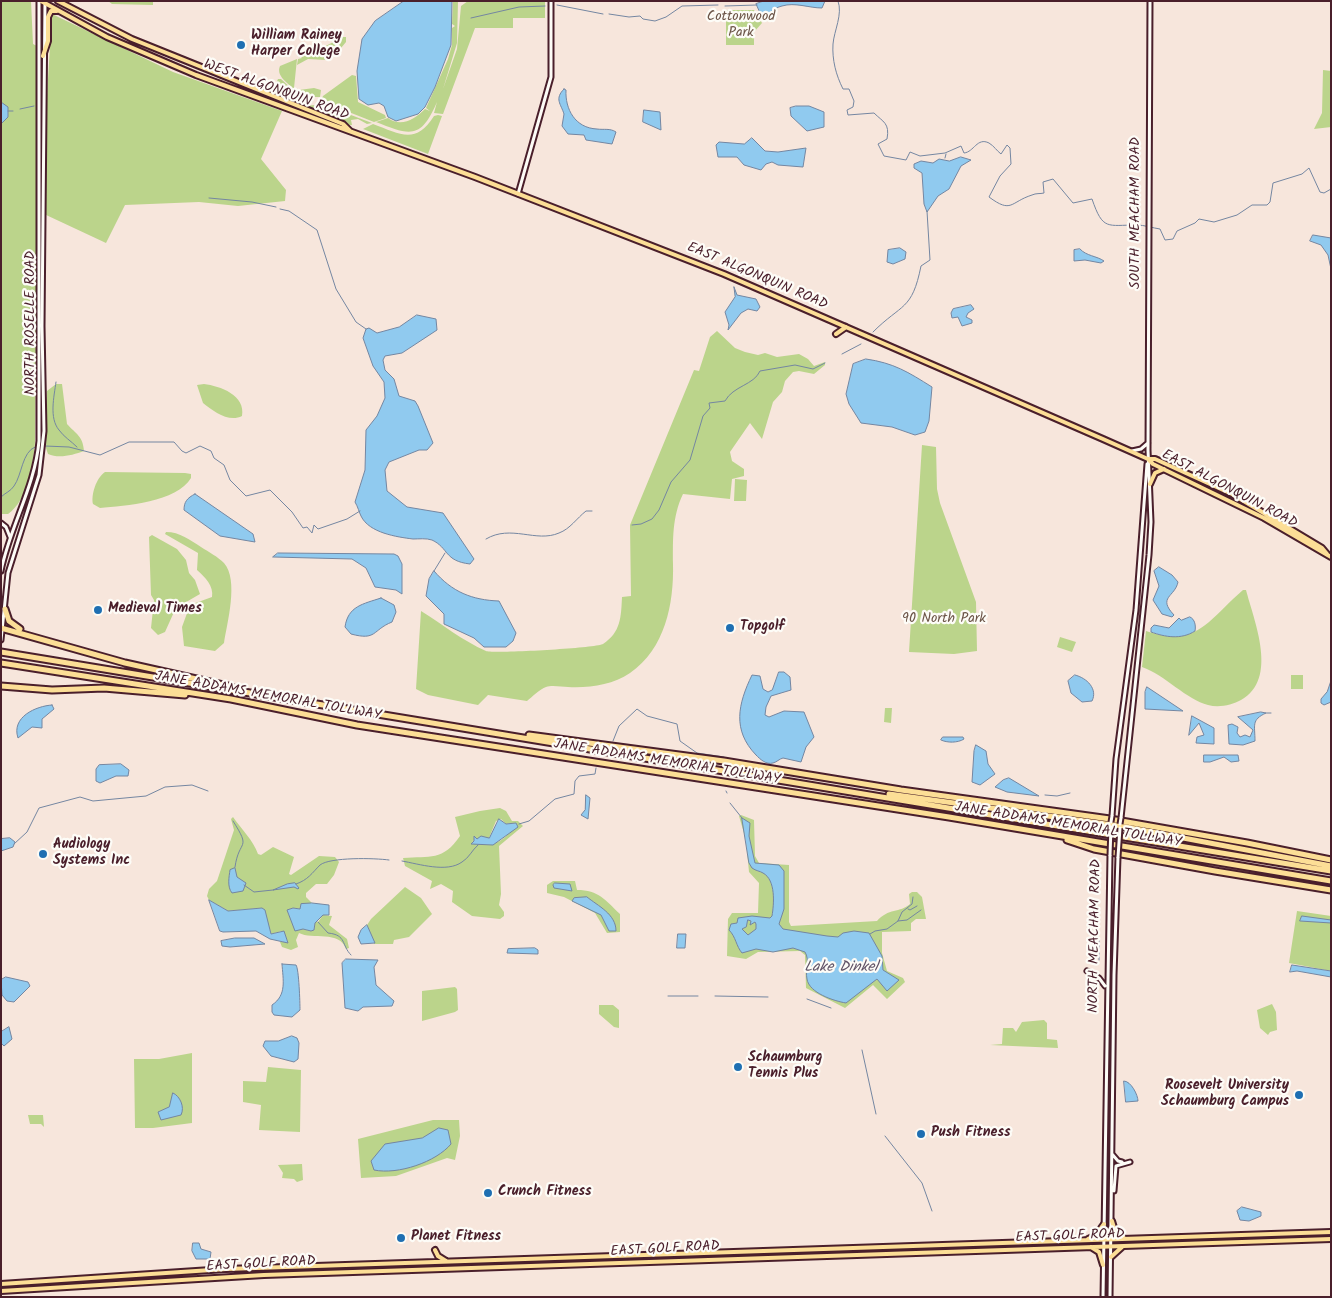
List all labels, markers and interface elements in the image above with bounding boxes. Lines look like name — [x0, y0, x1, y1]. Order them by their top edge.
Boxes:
park label: Cottonwood Park — [707, 10, 775, 42]
place label: William Rainey Harper College — [251, 29, 342, 62]
marker: William Rainey Harper College — [235, 39, 247, 51]
street label: WEST ALGONQUIN ROAD — [201, 57, 351, 125]
street label: SOUTH MEACHAM ROAD — [1129, 137, 1145, 289]
street label: EAST ALGONQUIN ROAD — [684, 240, 830, 314]
street label: NORTH ROSELLE ROAD — [24, 251, 40, 395]
street label: EAST ALGONQUIN ROAD — [1158, 447, 1300, 533]
place label: Medieval Times — [108, 602, 202, 618]
marker: Medieval Times — [92, 604, 104, 616]
park label: 90 North Park — [902, 612, 986, 628]
place label: Topgolf — [740, 620, 784, 636]
marker: Topgolf — [724, 622, 736, 634]
street label: JANE ADDAMS MEMORIAL TOLLWAY — [154, 669, 382, 725]
street label: JANE ADDAMS MEMORIAL TOLLWAY — [552, 737, 782, 789]
street label: JANE ADDAMS MEMORIAL TOLLWAY — [953, 800, 1183, 852]
place label: Audiology Systems Inc — [53, 838, 130, 870]
marker: Audiology Systems Inc — [37, 848, 49, 860]
street label: NORTH MEACHAM ROAD — [1086, 859, 1106, 1013]
water label: Lake Dinkel — [804, 959, 878, 977]
place label: Schaumburg Tennis Plus — [748, 1051, 822, 1084]
marker: Schaumburg Tennis Plus — [732, 1061, 744, 1073]
place label: Roosevelt University Schaumburg Campus — [1161, 1079, 1289, 1112]
marker: Roosevelt University Schaumburg Campus — [1293, 1089, 1305, 1101]
place label: Push Fitness — [931, 1126, 1011, 1142]
marker: Push Fitness — [915, 1128, 927, 1140]
place label: Crunch Fitness — [498, 1185, 592, 1201]
marker: Crunch Fitness — [482, 1187, 494, 1199]
street label: EAST GOLF ROAD — [1015, 1227, 1125, 1247]
place label: Planet Fitness — [411, 1230, 501, 1246]
marker: Planet Fitness — [395, 1232, 407, 1244]
street label: EAST GOLF ROAD — [610, 1239, 720, 1261]
street label: EAST GOLF ROAD — [206, 1254, 316, 1276]

